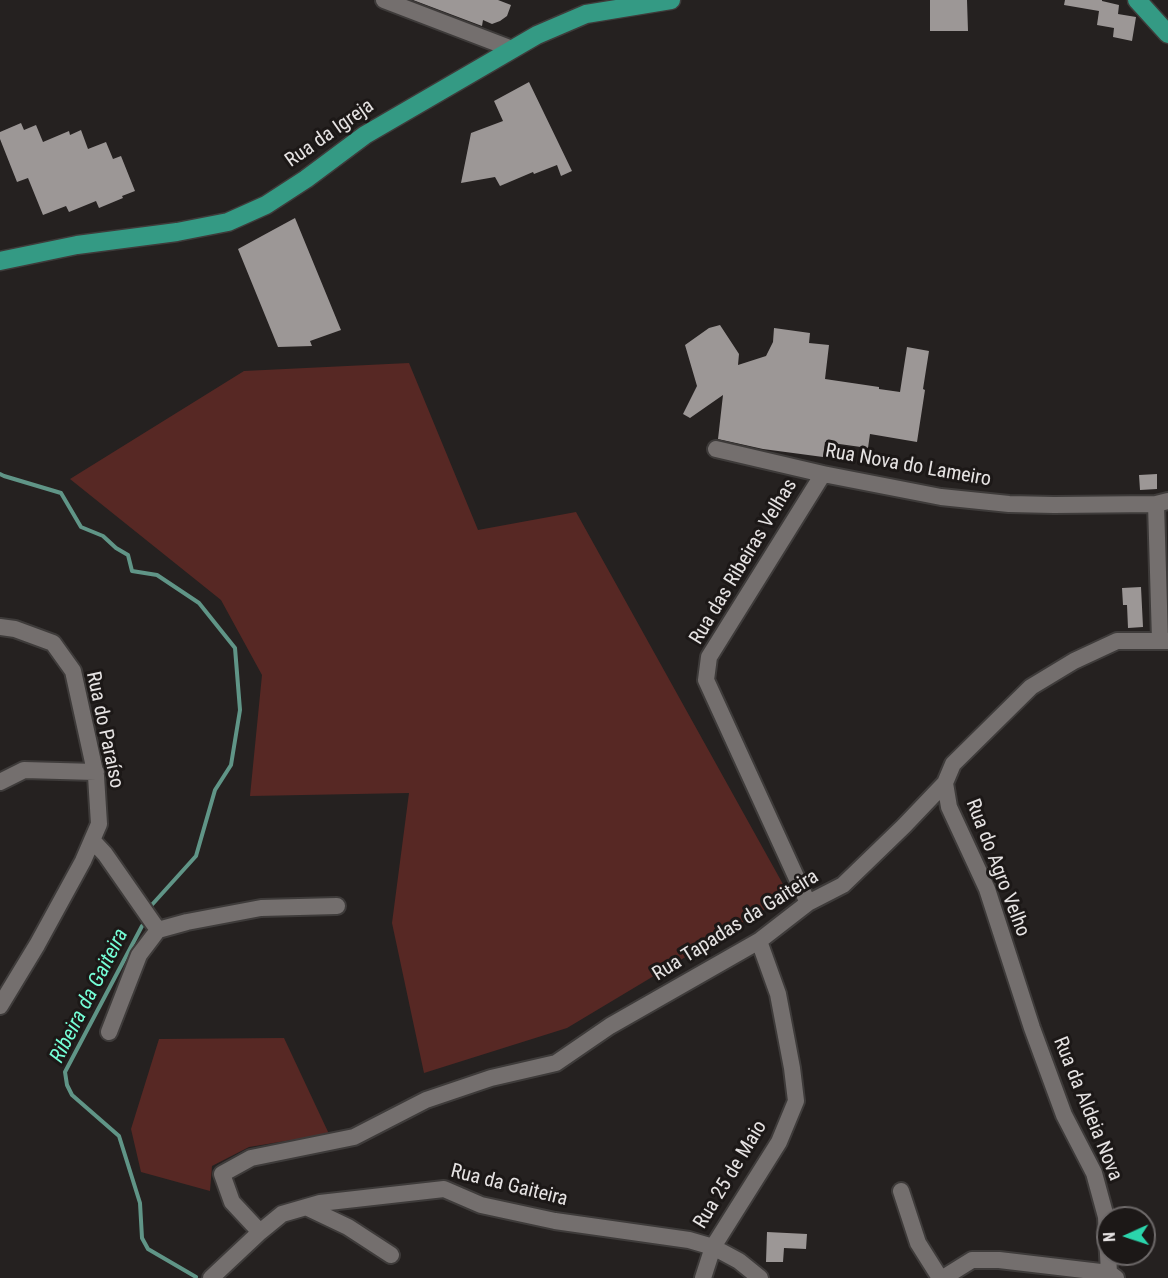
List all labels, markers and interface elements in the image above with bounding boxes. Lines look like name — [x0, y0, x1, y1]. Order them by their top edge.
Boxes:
street label: Rua da Igreja — [281, 95, 379, 173]
street label: Rua Nova do Lameiro — [823, 440, 993, 492]
street label: Rua das Ribeiras Velhas — [685, 475, 803, 649]
street label: Rua do Paraíso — [80, 669, 128, 791]
street label: Rua do Agro Velho — [960, 796, 1034, 940]
street label: Rua Tapadas da Gaiteira — [649, 865, 823, 987]
water label: Ribeira da Gaiteira — [45, 925, 135, 1067]
street label: Rua da Aldeia Nova — [1047, 1034, 1127, 1184]
street label: Rua 25 de Maio — [689, 1117, 773, 1233]
street label: Rua da Gaiteira — [448, 1160, 570, 1212]
north arrow — [1096, 1206, 1156, 1266]
text: N — [1100, 1231, 1119, 1242]

